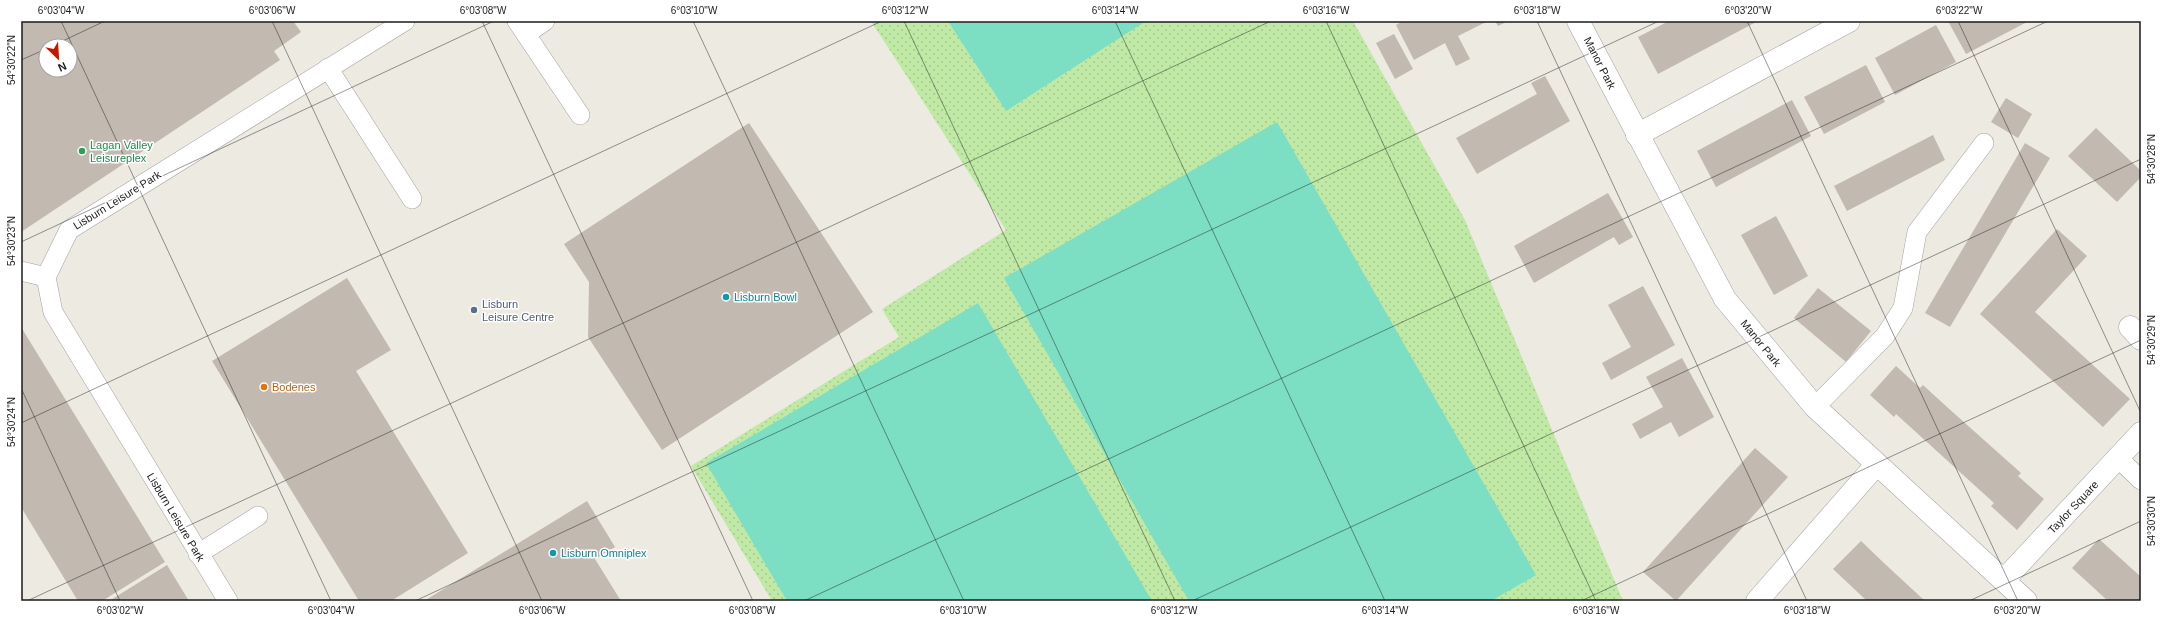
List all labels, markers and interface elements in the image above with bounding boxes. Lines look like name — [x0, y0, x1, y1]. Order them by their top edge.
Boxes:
text: 6°03'04"W — [38, 5, 85, 16]
text: 6°03'06"W — [249, 5, 296, 16]
text: 6°03'08"W — [460, 5, 507, 16]
text: 6°03'10"W — [671, 5, 718, 16]
text: 6°03'12"W — [882, 5, 929, 16]
text: 6°03'14"W — [1092, 5, 1139, 16]
text: 6°03'16"W — [1303, 5, 1350, 16]
text: 6°03'18"W — [1514, 5, 1561, 16]
text: 6°03'20"W — [1725, 5, 1772, 16]
text: 6°03'22"W — [1936, 5, 1983, 16]
text: 54°30'22"N — [6, 35, 17, 85]
street label: Manor Park — [1582, 35, 1618, 91]
north arrow — [38, 38, 78, 78]
text: N — [56, 60, 68, 74]
text: 54°30'28"N — [2146, 134, 2157, 184]
place label: Lagan Valley Leisureplex — [90, 139, 153, 164]
marker: Lagan Valley Leisureplex — [77, 146, 87, 156]
street label: Lisburn Leisure Park — [71, 168, 163, 232]
text: 54°30'23"N — [6, 216, 17, 266]
place label: Lisburn Bowl — [734, 291, 797, 303]
marker: Lisburn Bowl — [721, 292, 731, 302]
place label: Lisburn Leisure Centre — [482, 298, 554, 323]
marker: Lisburn Leisure Centre — [469, 305, 479, 315]
text: 54°30'29"N — [2146, 315, 2157, 365]
street label: Manor Park — [1738, 317, 1784, 369]
place label: Bodenes — [272, 381, 316, 393]
marker: Bodenes — [259, 382, 269, 392]
text: 54°30'24"N — [6, 397, 17, 447]
street label: Lisburn Leisure Park — [145, 471, 207, 564]
street label: Taylor Square — [2045, 478, 2101, 536]
text: 54°30'30"N — [2146, 496, 2157, 546]
place label: Lisburn Omniplex — [561, 547, 647, 559]
marker: Lisburn Omniplex — [548, 548, 558, 558]
text: 6°03'02"W — [97, 605, 144, 616]
text: 6°03'04"W — [308, 605, 355, 616]
text: 6°03'06"W — [519, 605, 566, 616]
text: 6°03'08"W — [729, 605, 776, 616]
text: 6°03'10"W — [940, 605, 987, 616]
text: 6°03'12"W — [1151, 605, 1198, 616]
text: 6°03'14"W — [1362, 605, 1409, 616]
text: 6°03'16"W — [1573, 605, 1620, 616]
text: 6°03'18"W — [1784, 605, 1831, 616]
text: 6°03'20"W — [1994, 605, 2041, 616]

